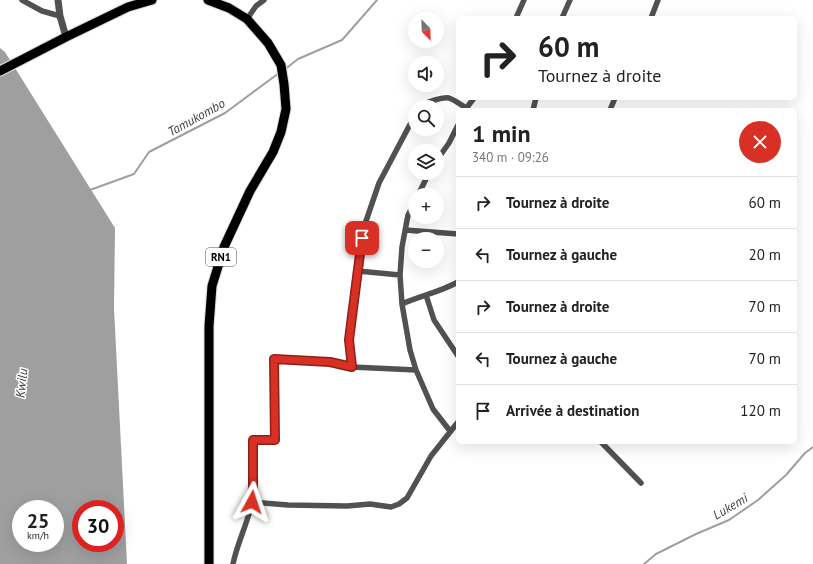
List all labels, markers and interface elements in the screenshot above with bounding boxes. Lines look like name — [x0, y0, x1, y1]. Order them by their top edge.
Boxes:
north arrow — [408, 12, 444, 48]
map controls — [408, 12, 444, 268]
text: 60 m — [538, 28, 599, 65]
icon: right — [472, 32, 524, 84]
button: sound — [408, 56, 444, 92]
text: Tournez à droite — [538, 64, 661, 87]
water label: Tamukombo — [164, 94, 229, 140]
button: search — [408, 100, 444, 136]
text: 1 min — [472, 118, 531, 149]
button: close — [739, 121, 781, 163]
button: layers — [408, 144, 444, 180]
text: 340 m · 09:26 — [472, 149, 549, 166]
button: + — [408, 188, 444, 224]
icon: right — [472, 192, 494, 214]
text: Tournez à droite — [506, 193, 609, 212]
text: 60 m — [748, 193, 781, 212]
pin — [345, 221, 379, 255]
icon: arrive — [351, 227, 373, 249]
button: − — [408, 232, 444, 268]
icon: left — [472, 244, 494, 266]
text: Tournez à gauche — [506, 245, 617, 264]
text: 20 m — [748, 245, 781, 264]
road number: RN1 — [206, 248, 236, 266]
icon: right — [472, 296, 494, 318]
text: Tournez à droite — [506, 297, 609, 316]
text: 70 m — [748, 297, 781, 316]
icon: left — [472, 348, 494, 370]
text: Tournez à gauche — [506, 349, 617, 368]
text: 70 m — [748, 349, 781, 368]
water label: Kwilu — [12, 367, 32, 399]
icon: arrive — [472, 400, 494, 422]
text: Arrivée à destination — [506, 401, 639, 420]
text: 120 m — [740, 401, 781, 420]
position arrow — [231, 481, 273, 523]
water label: Lukemi — [710, 489, 751, 523]
speed limit sign: 30 — [72, 500, 124, 552]
text: 25 — [27, 508, 49, 534]
text: km/h — [27, 529, 49, 542]

